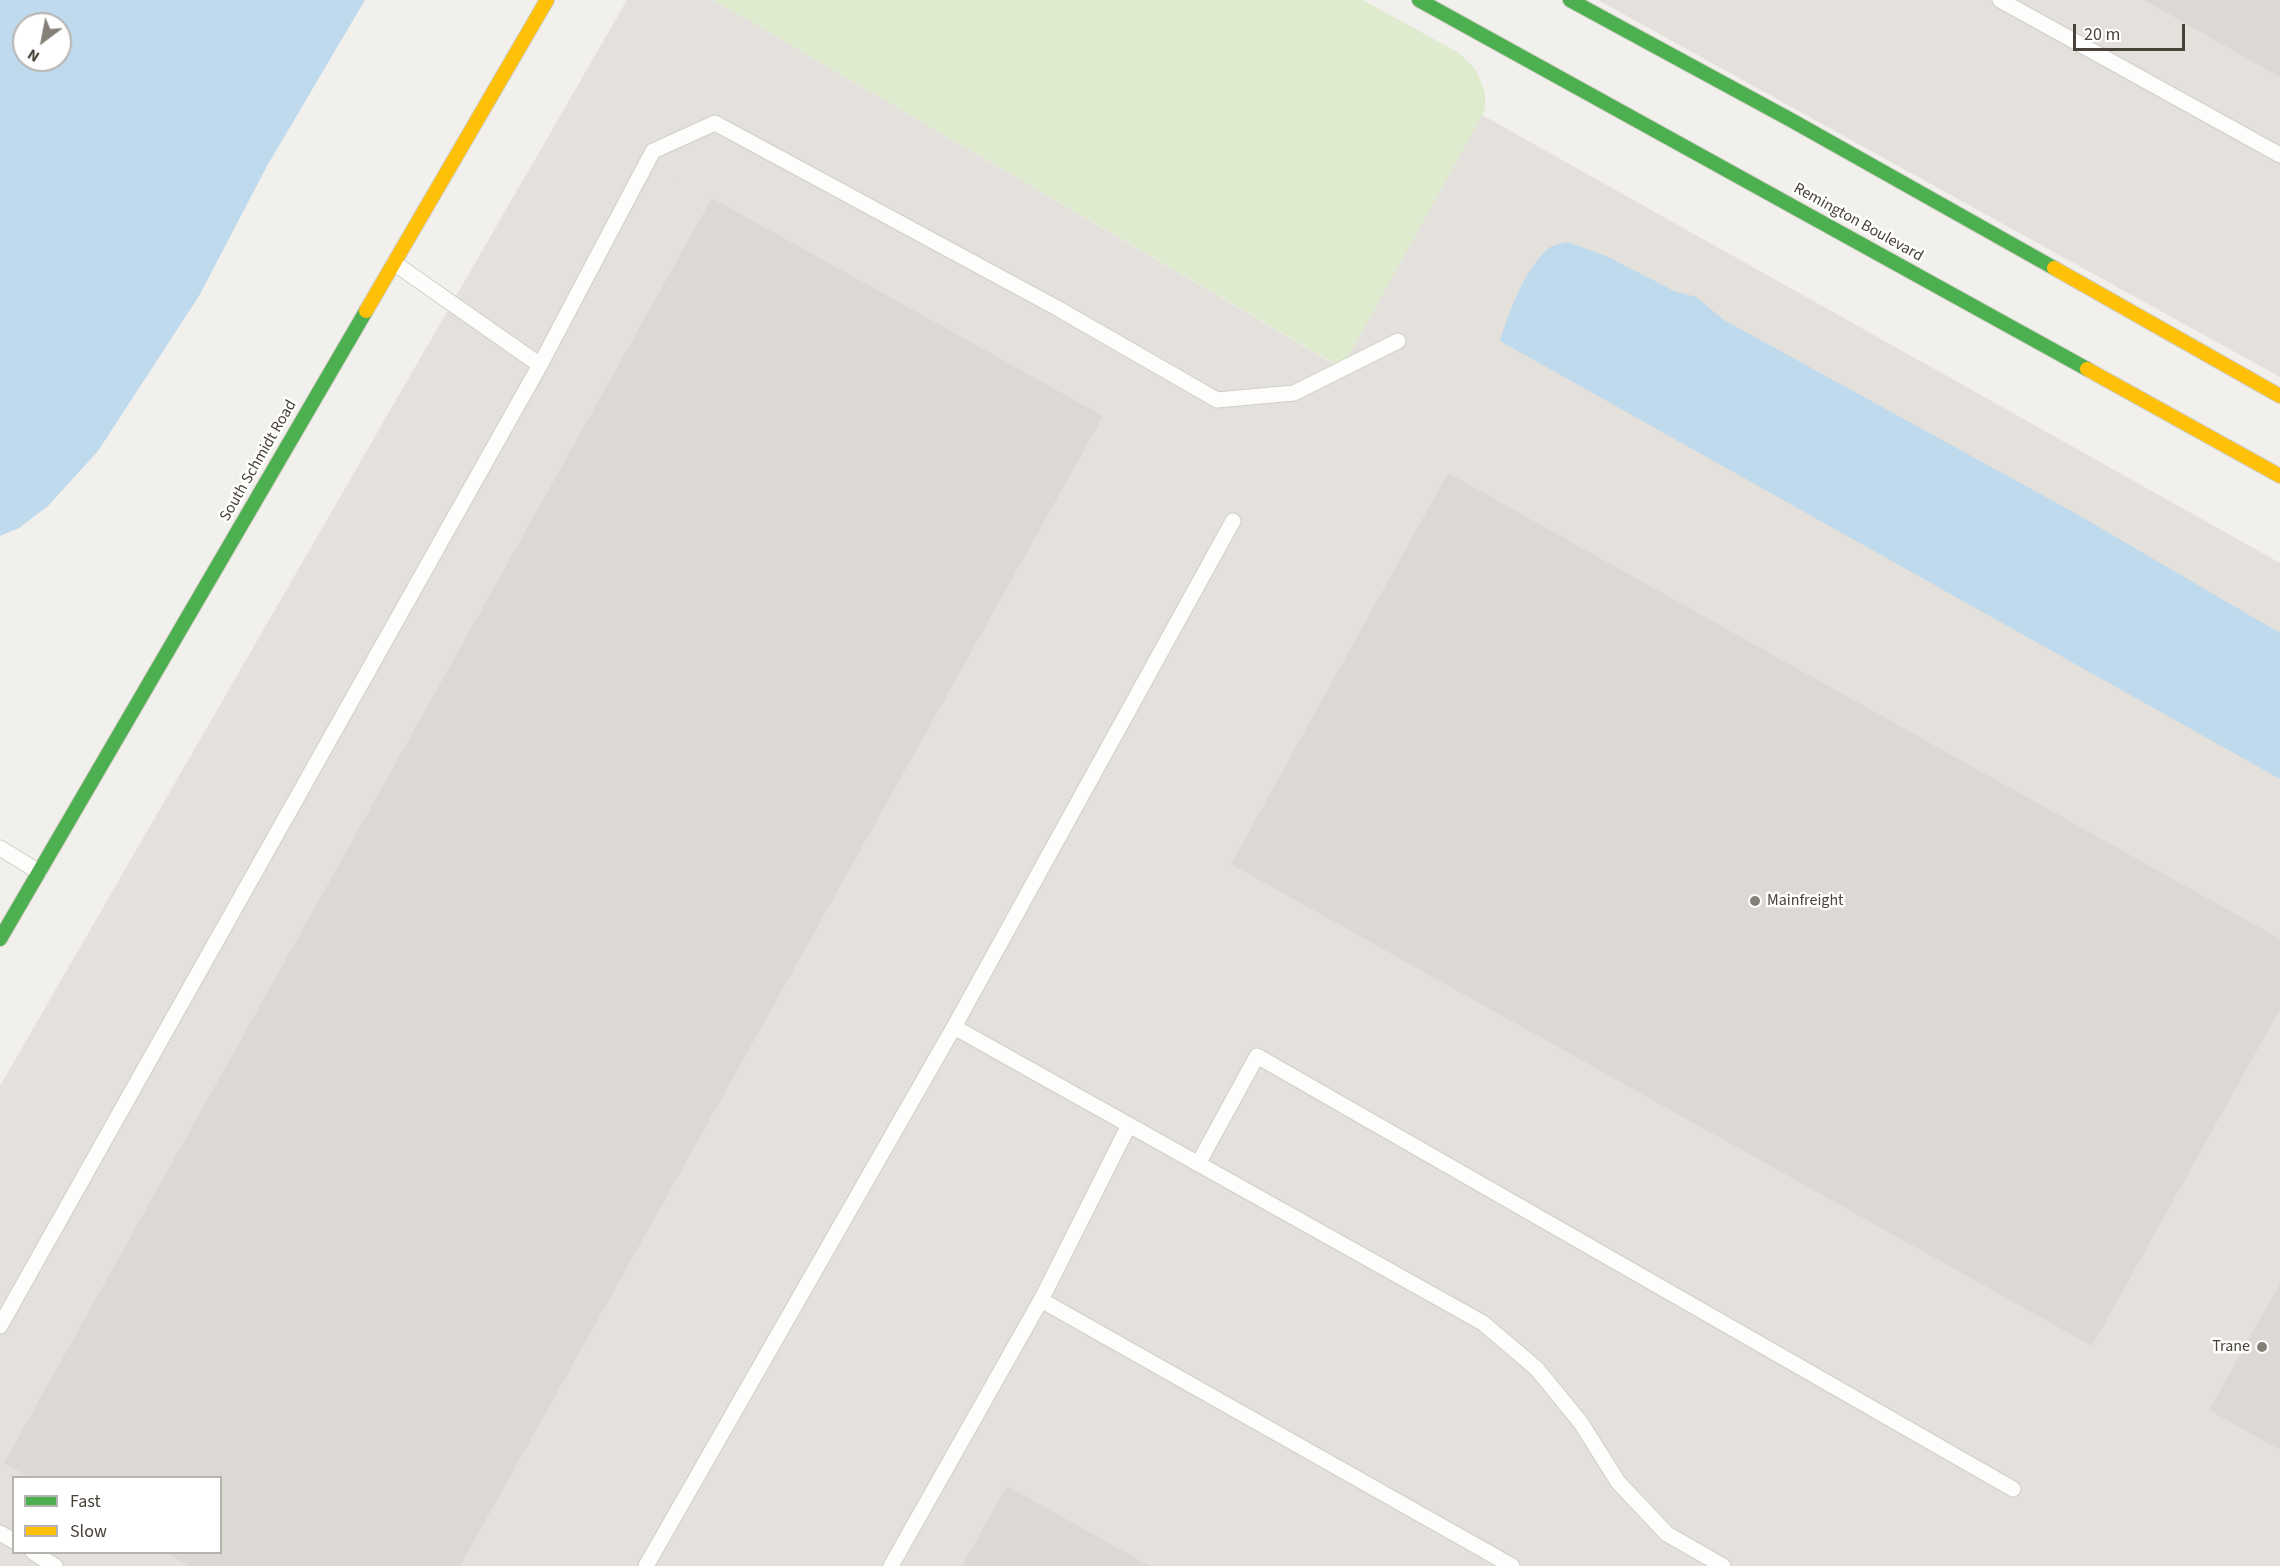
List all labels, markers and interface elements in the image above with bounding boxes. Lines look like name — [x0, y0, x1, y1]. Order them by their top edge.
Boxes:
north arrow — [12, 12, 72, 72]
scale bar — [2076, 12, 2188, 50]
text: 20 m — [2084, 22, 2120, 47]
text: N — [23, 43, 44, 68]
street label: Remington Boulevard — [1790, 179, 1926, 267]
street label: South Schmidt Road — [216, 397, 302, 525]
place label: Mainfreight — [1767, 891, 1843, 911]
marker: Mainfreight — [1748, 894, 1762, 908]
place label: Trane — [2212, 1337, 2250, 1357]
marker: Trane — [2255, 1340, 2269, 1354]
legend — [12, 1476, 222, 1554]
text: Fast — [70, 1489, 101, 1514]
text: Slow — [70, 1519, 107, 1544]

